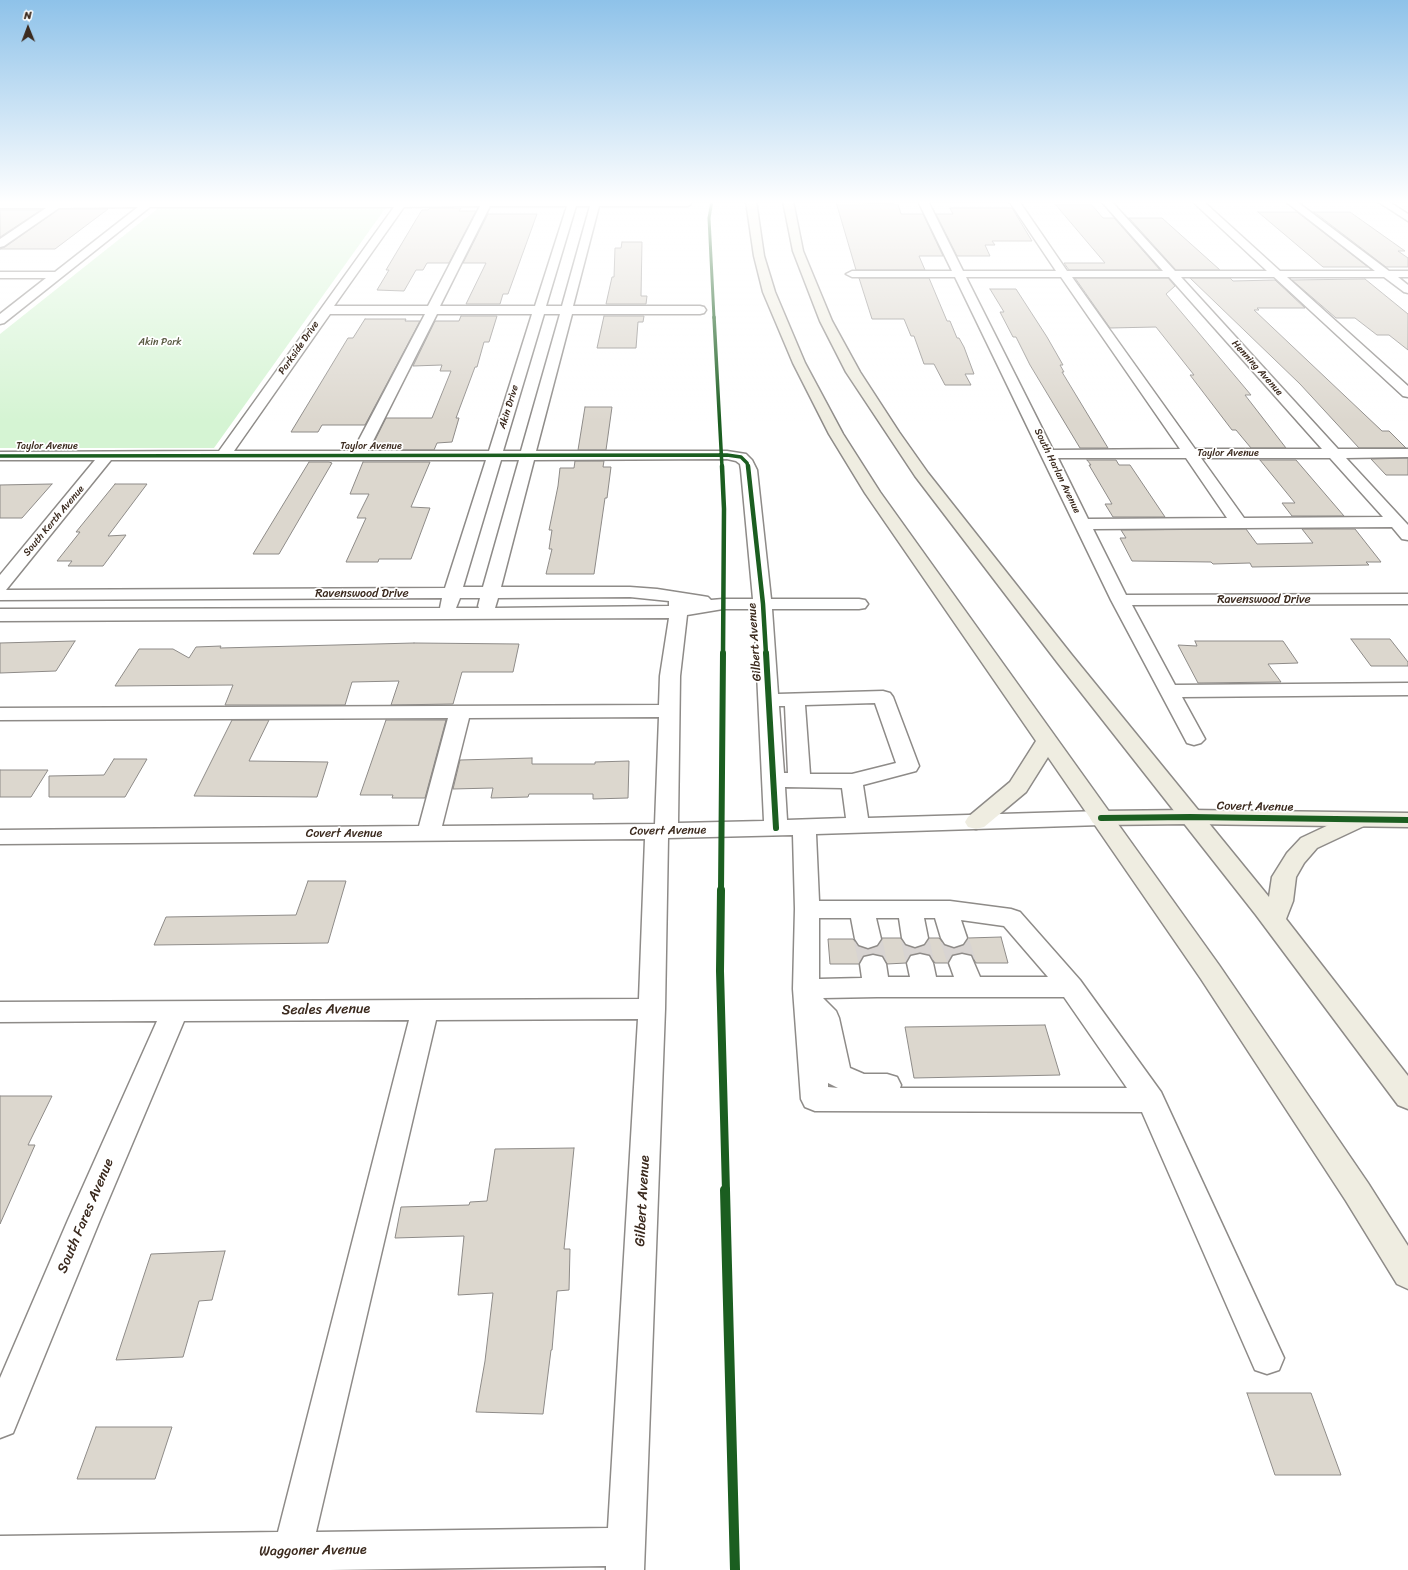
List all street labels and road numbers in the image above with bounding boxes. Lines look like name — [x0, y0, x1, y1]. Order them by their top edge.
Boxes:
street label: Parkside Drive — [276, 319, 322, 377]
street label: Henning Avenue — [1229, 338, 1285, 398]
street label: Akin Drive — [497, 384, 521, 430]
street label: South Harlan Avenue — [1031, 427, 1083, 515]
street label: Taylor Avenue — [16, 440, 78, 452]
street label: Taylor Avenue — [340, 440, 402, 452]
street label: Taylor Avenue — [1197, 447, 1259, 459]
street label: South Kerth Avenue — [21, 483, 87, 559]
street label: Ravenswood Drive — [315, 587, 409, 601]
street label: Ravenswood Drive — [1217, 593, 1311, 607]
street label: Gilbert Avenue — [745, 602, 765, 682]
street label: Covert Avenue — [1217, 799, 1293, 815]
street label: Covert Avenue — [630, 823, 706, 839]
street label: Covert Avenue — [306, 827, 382, 841]
street label: Seales Avenue — [282, 1001, 370, 1019]
street label: Gilbert Avenue — [632, 1155, 654, 1247]
street label: South Fares Avenue — [54, 1156, 118, 1276]
street label: Waggoner Avenue — [259, 1542, 367, 1560]

